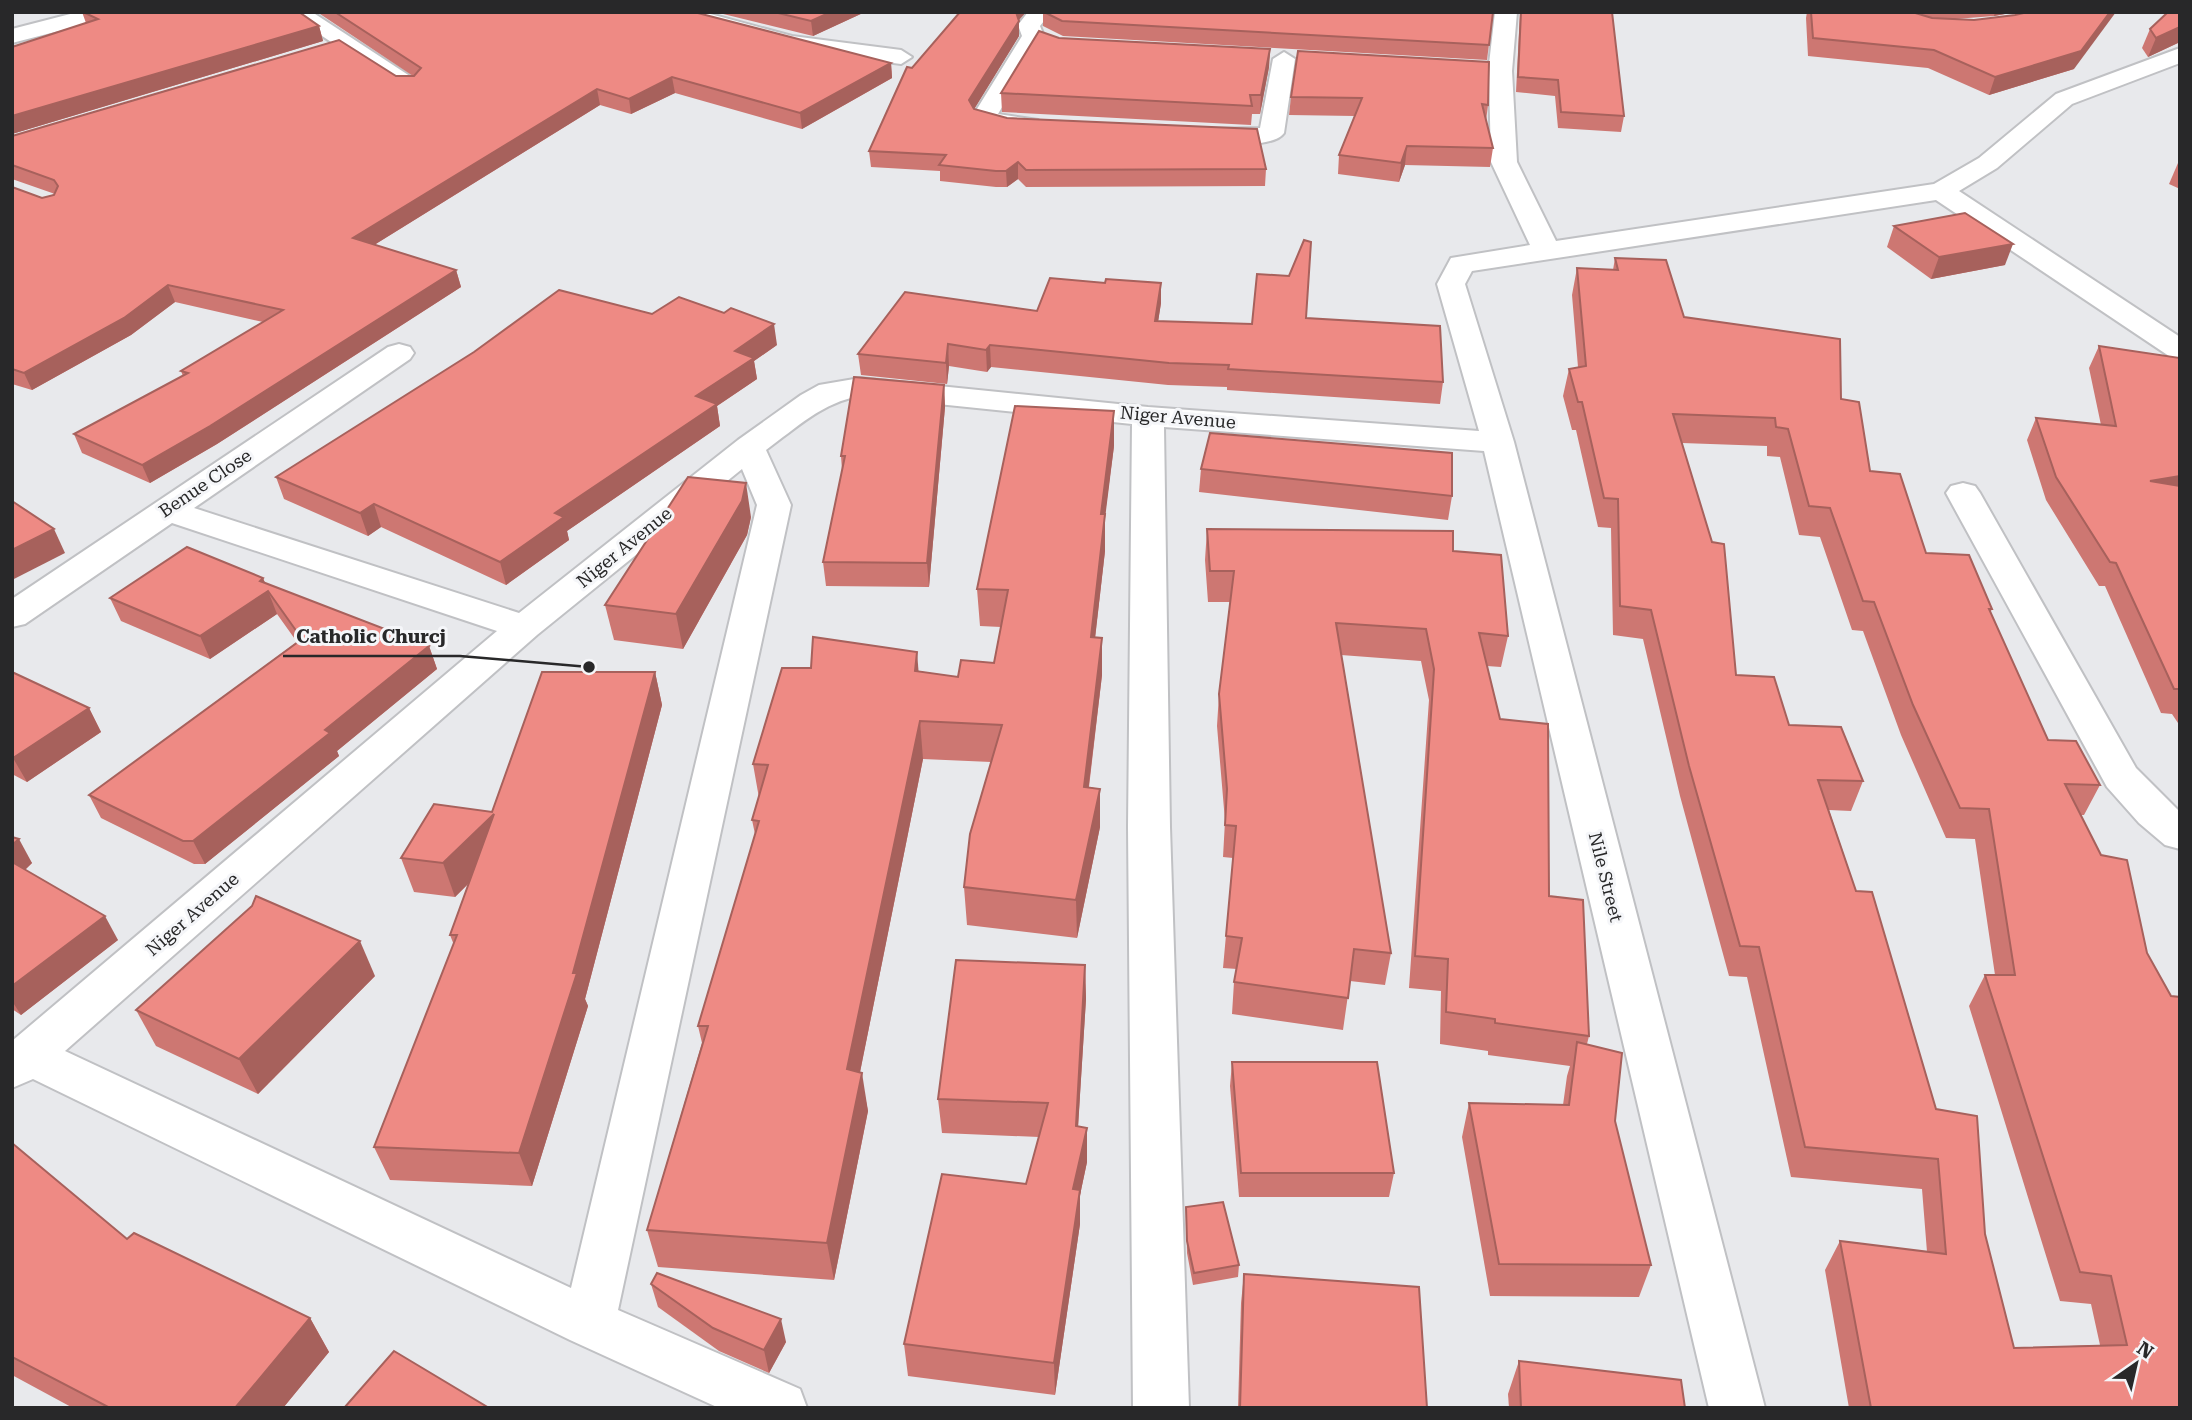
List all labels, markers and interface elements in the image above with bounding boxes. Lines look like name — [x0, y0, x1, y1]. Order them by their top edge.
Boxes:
street label: Niger Avenue — [1119, 401, 1237, 433]
street label: Benue Close — [155, 444, 255, 522]
street label: Niger Avenue — [572, 502, 676, 592]
callout: Catholic Churcj — [283, 616, 460, 656]
text: Catholic Churcj — [296, 625, 446, 648]
street label: Nile Street — [1585, 830, 1627, 924]
street label: Niger Avenue — [141, 868, 243, 960]
north arrow — [2101, 1329, 2171, 1399]
text: N — [2133, 1337, 2158, 1364]

